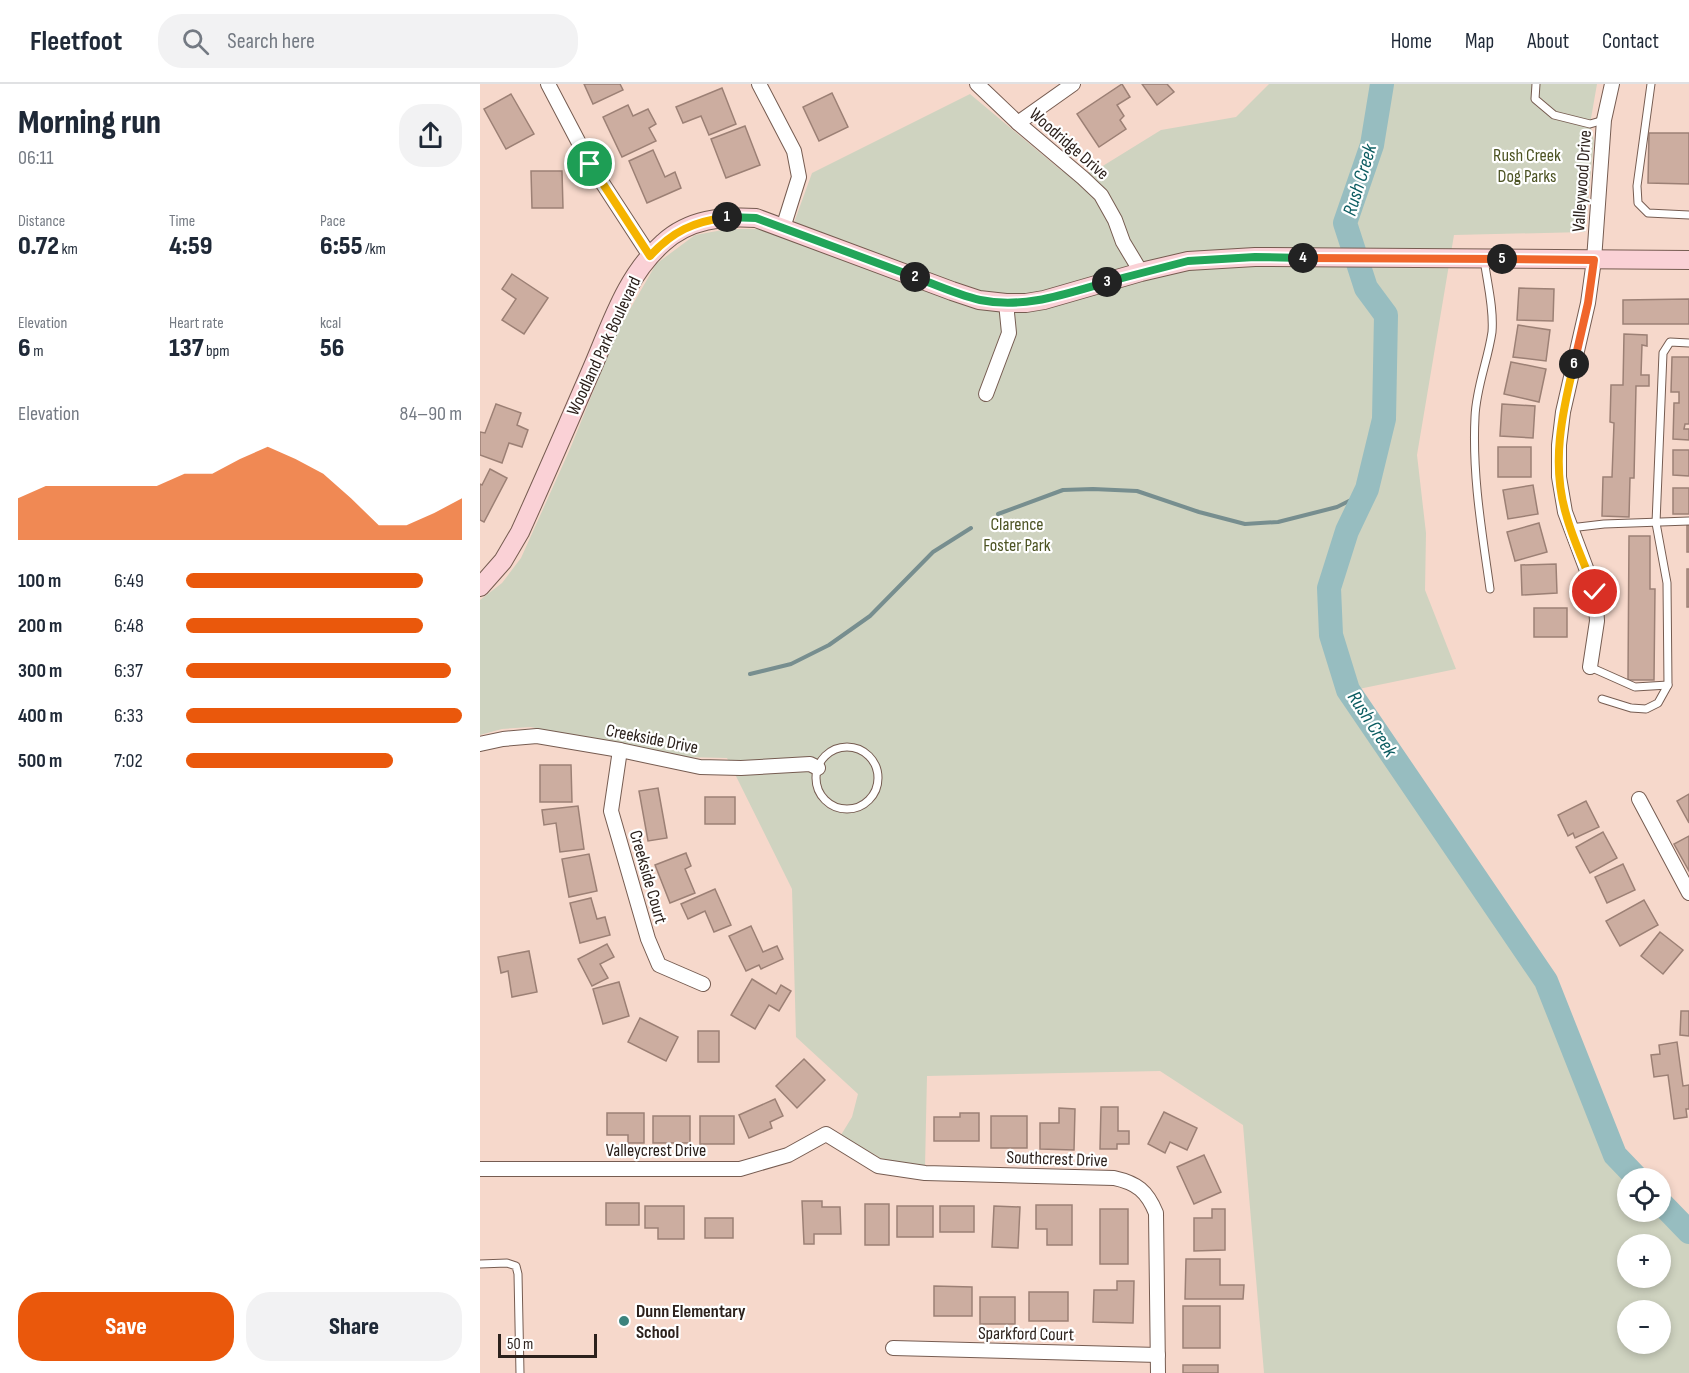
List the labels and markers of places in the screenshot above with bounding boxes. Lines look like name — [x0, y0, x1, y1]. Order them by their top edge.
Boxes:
pin — [564, 138, 615, 189]
pin: 1 — [712, 202, 742, 232]
pin: 4 — [1288, 243, 1318, 273]
pin: 5 — [1487, 244, 1517, 274]
pin: 2 — [900, 262, 930, 292]
pin: 3 — [1092, 267, 1122, 297]
pin: 6 — [1559, 349, 1589, 379]
pin — [1569, 566, 1620, 617]
place label: Dunn Elementary School — [636, 1301, 746, 1343]
marker: Dunn Elementary School — [617, 1314, 631, 1328]

